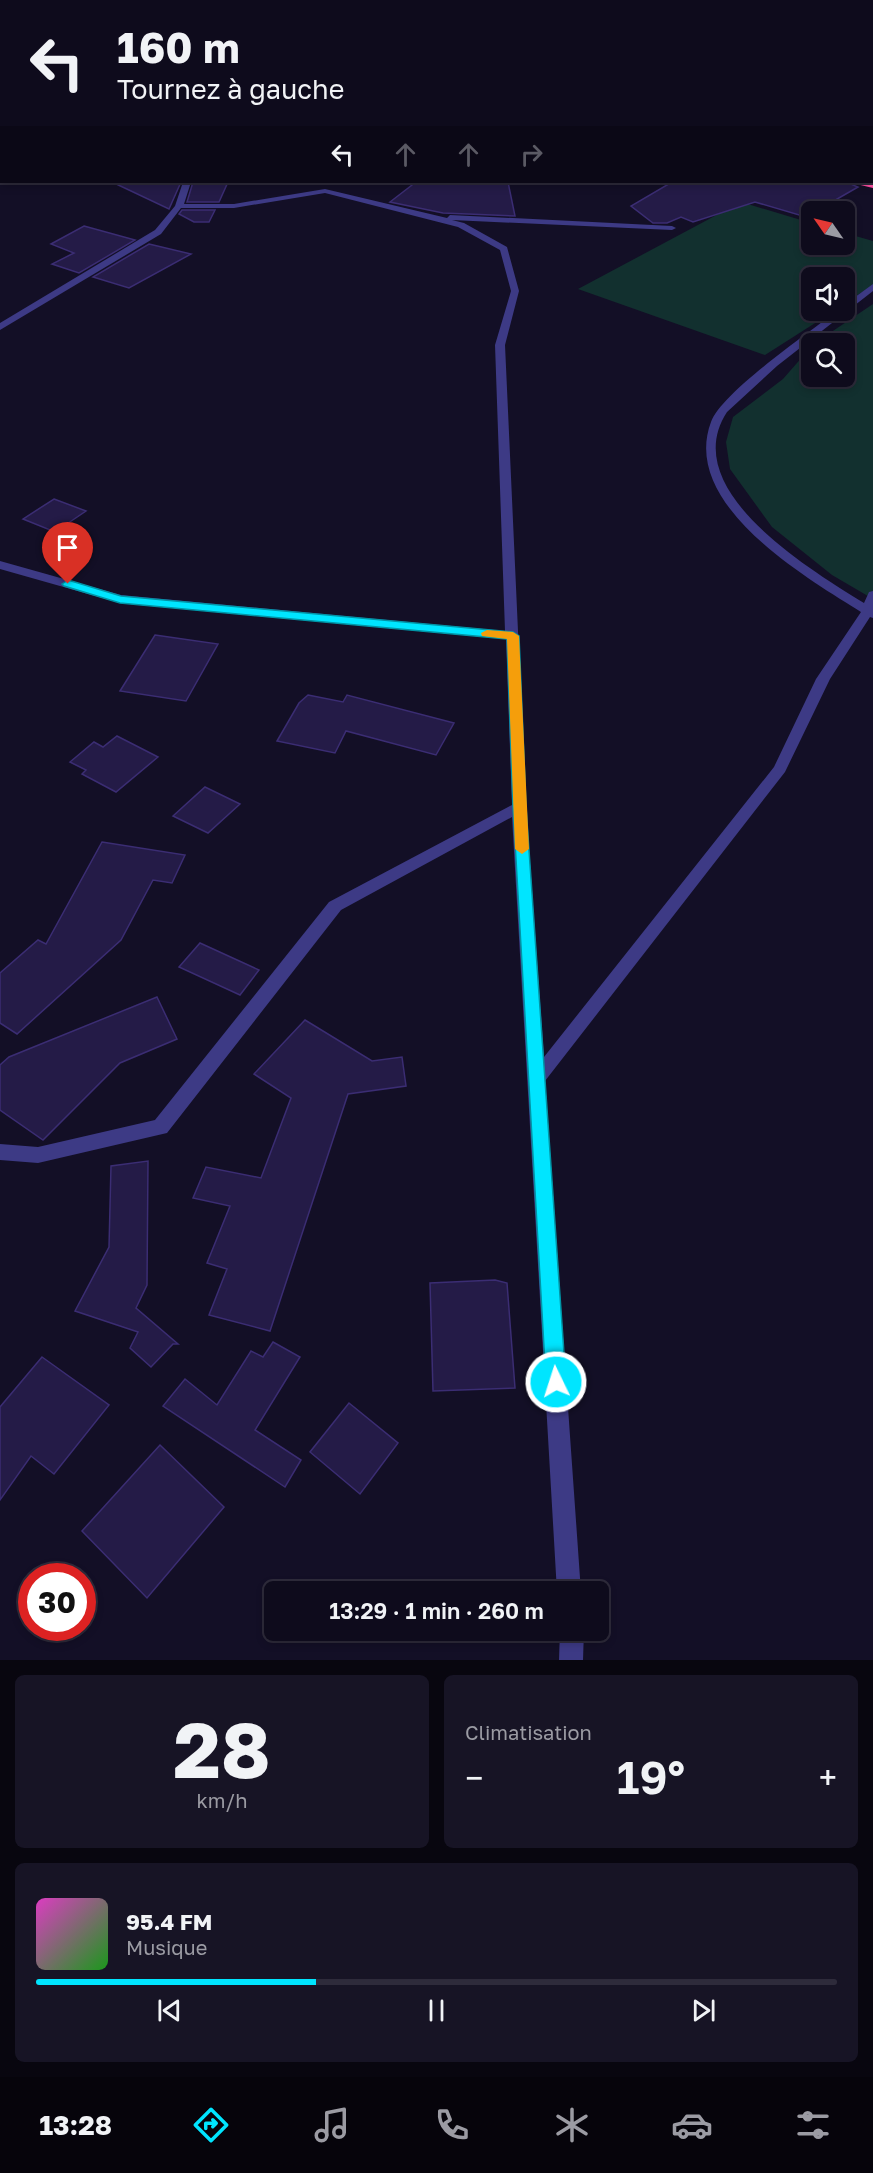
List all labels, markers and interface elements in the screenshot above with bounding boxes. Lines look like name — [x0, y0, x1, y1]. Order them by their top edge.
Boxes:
text: 160 m — [117, 22, 240, 72]
icon: left — [18, 24, 96, 102]
text: Tournez à gauche — [117, 73, 344, 105]
icon: left — [326, 138, 359, 171]
icon: ahead — [389, 138, 422, 171]
icon: ahead — [452, 138, 485, 171]
icon: right — [515, 138, 548, 171]
north arrow — [801, 201, 855, 255]
map controls — [801, 201, 855, 387]
button: sound — [801, 267, 855, 321]
button: search — [801, 333, 855, 387]
pin — [42, 522, 93, 584]
icon: arrive — [51, 531, 84, 564]
position arrow — [524, 1350, 588, 1414]
speed limit sign: 30 — [18, 1563, 96, 1641]
text: 13:29 · 1 min · 260 m — [329, 1597, 544, 1624]
text: 28 — [173, 1702, 271, 1795]
text: Climatisation — [465, 1720, 592, 1744]
text: 19° — [617, 1750, 685, 1804]
text: − — [465, 1758, 483, 1797]
text: + — [819, 1758, 837, 1797]
text: km/h — [197, 1788, 247, 1812]
text: 95.4 FM — [126, 1908, 212, 1935]
text: Musique — [126, 1935, 207, 1959]
icon: previous — [153, 1994, 186, 2027]
icon: pause — [420, 1994, 453, 2027]
icon: next — [687, 1994, 720, 2027]
icon: directions — [190, 2104, 232, 2146]
icon: music — [311, 2104, 353, 2146]
icon: phone — [431, 2104, 473, 2146]
icon: climate — [551, 2104, 593, 2146]
icon: car — [671, 2104, 713, 2146]
icon: filters — [792, 2104, 834, 2146]
text: 13:28 — [39, 2109, 112, 2141]

